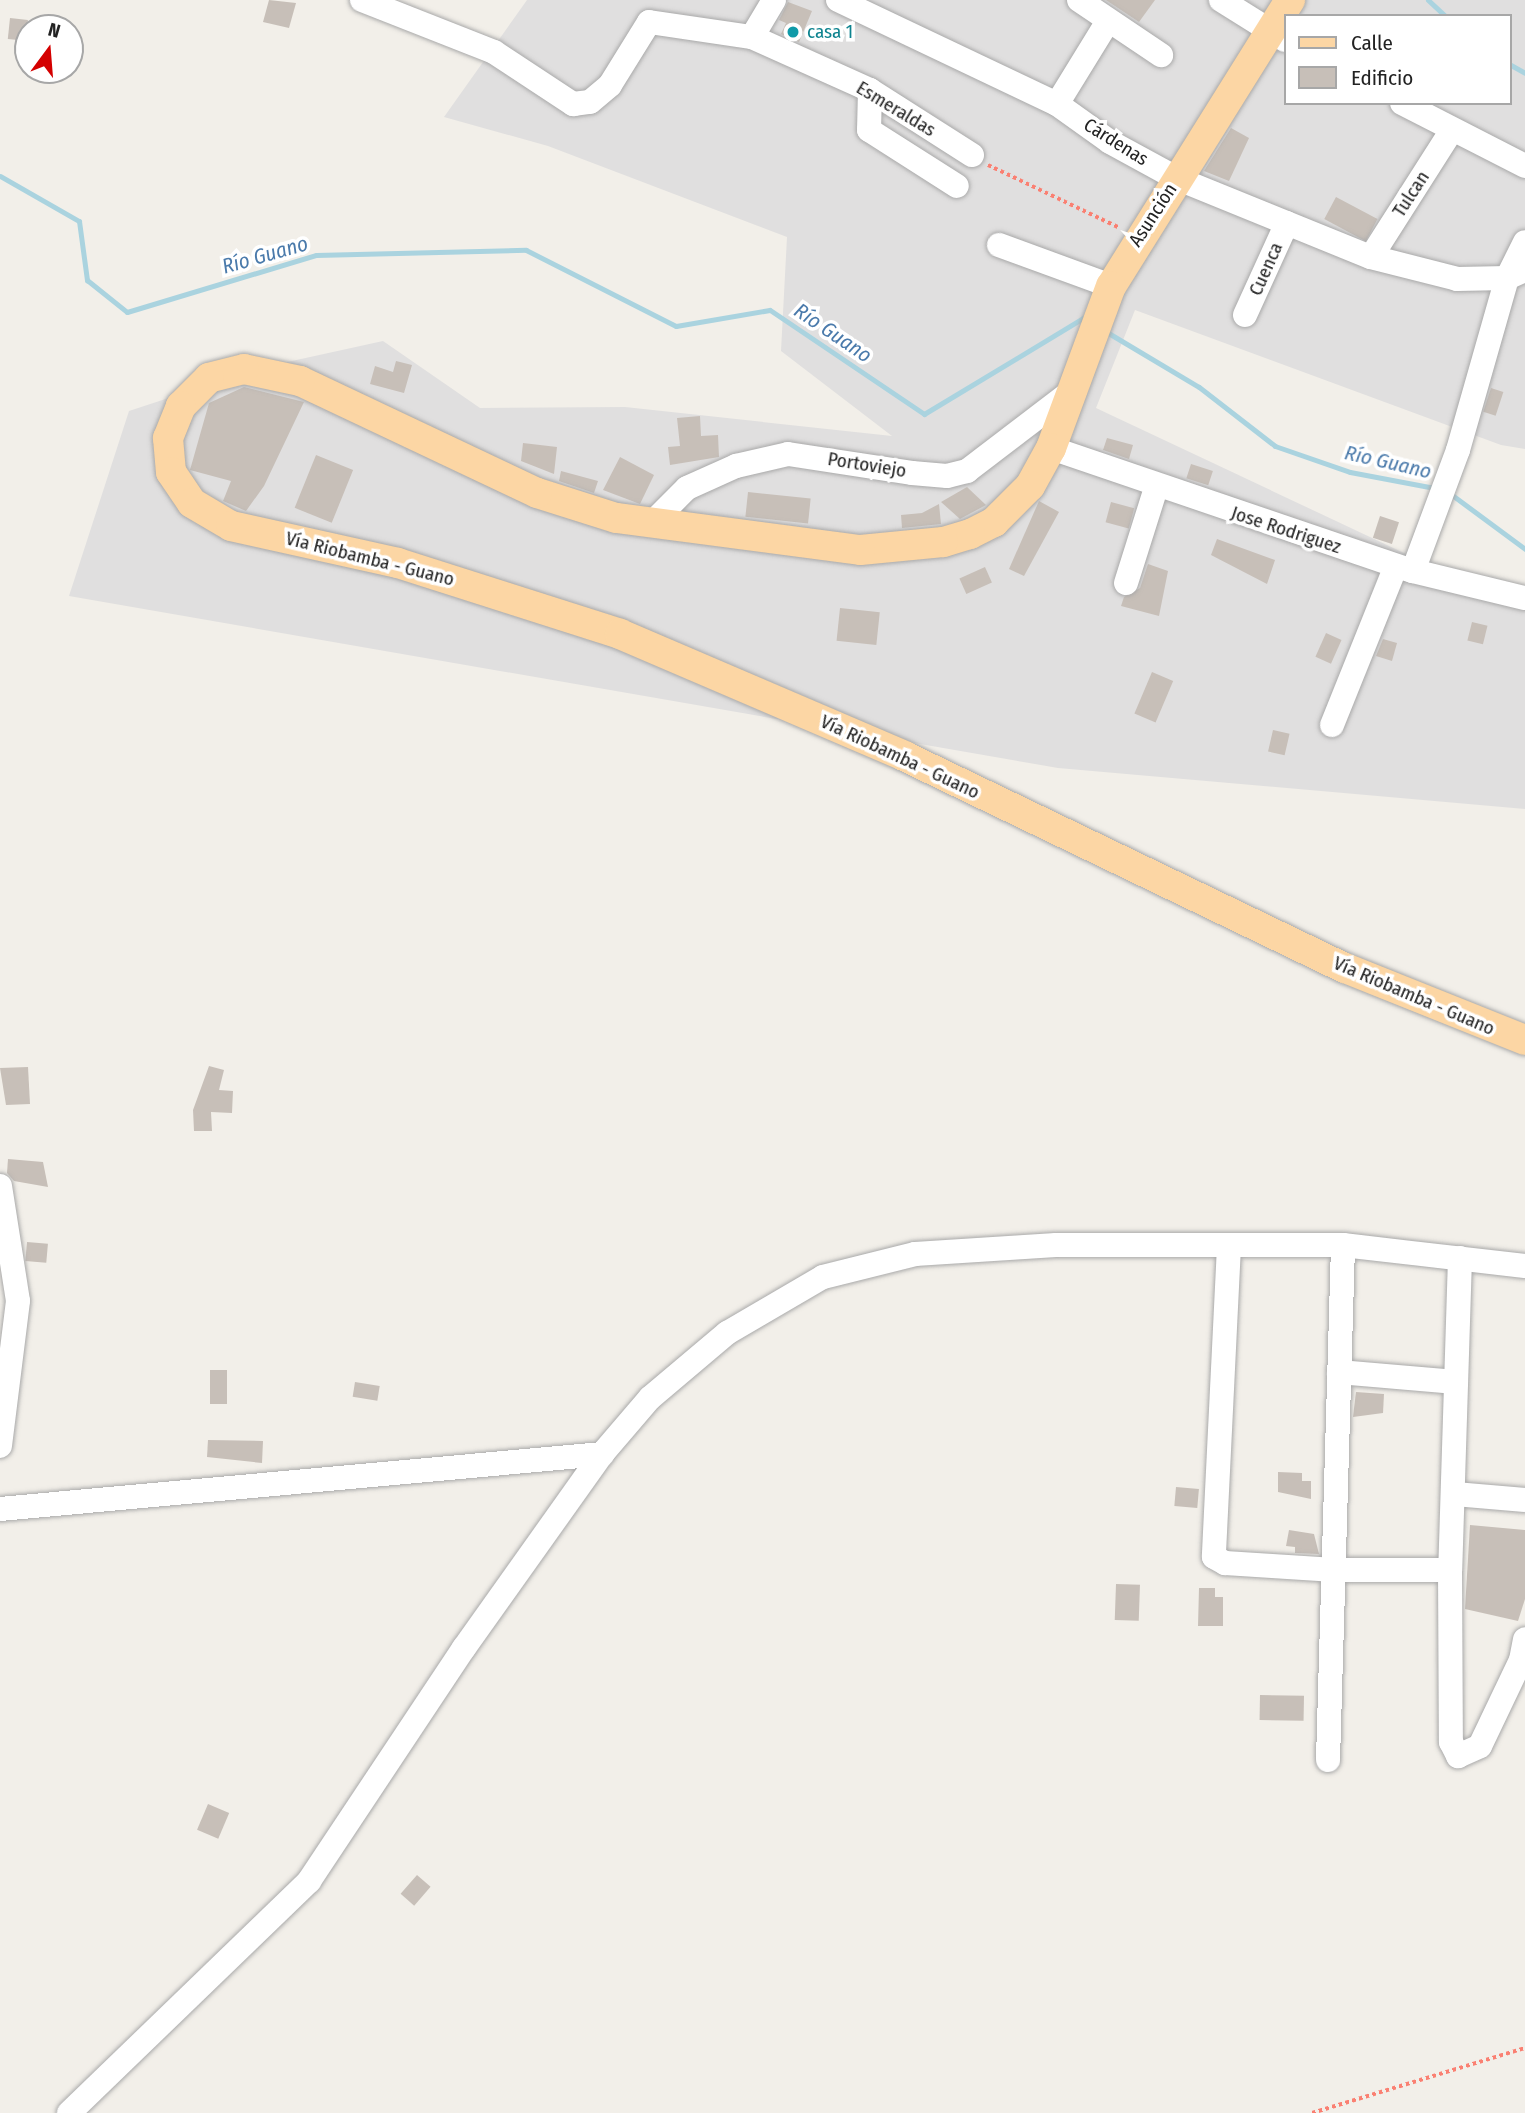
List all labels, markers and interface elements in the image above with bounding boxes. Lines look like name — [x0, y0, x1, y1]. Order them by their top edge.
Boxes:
north arrow — [14, 14, 84, 84]
legend — [1284, 14, 1511, 105]
text: N — [46, 18, 63, 43]
place label: casa 1 — [807, 21, 853, 43]
marker: casa 1 — [785, 24, 801, 40]
text: Calle — [1351, 30, 1393, 56]
text: Edificio — [1351, 65, 1413, 91]
street label: Esmeraldas — [852, 76, 940, 142]
street label: Cárdenas — [1080, 113, 1152, 171]
street label: Tulcan — [1388, 167, 1434, 221]
street label: Asunción — [1124, 179, 1182, 251]
water label: Río Guano — [219, 231, 311, 279]
street label: Cuenca — [1244, 239, 1288, 299]
water label: Río Guano — [789, 298, 877, 368]
water label: Río Guano — [1342, 440, 1434, 484]
street label: Portoviejo — [826, 448, 908, 482]
street label: Jose Rodriguez — [1228, 502, 1344, 558]
street label: Vía Riobamba - Guano — [283, 527, 457, 591]
street label: Vía Riobamba - Guano — [817, 710, 983, 804]
street label: Vía Riobamba - Guano — [1330, 952, 1498, 1040]

